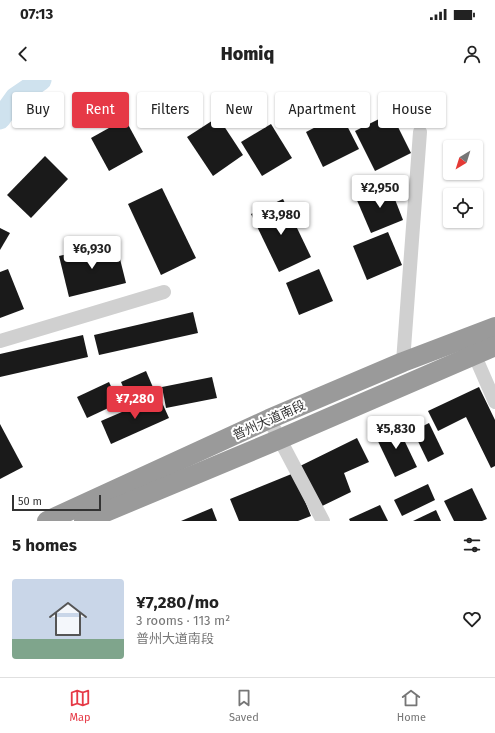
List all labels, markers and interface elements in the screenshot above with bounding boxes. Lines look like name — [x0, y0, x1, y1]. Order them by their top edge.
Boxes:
text: 07:13 — [20, 5, 53, 23]
icon: back — [12, 43, 34, 65]
text: Homiq — [221, 43, 274, 65]
icon: person — [461, 43, 483, 65]
chip: Buy — [12, 92, 64, 128]
chip: Rent — [72, 92, 129, 128]
chip: Filters — [137, 92, 203, 128]
chip: New — [211, 92, 267, 128]
chip: Apartment — [275, 92, 370, 128]
chip: House — [378, 92, 446, 128]
north arrow — [443, 140, 483, 180]
map controls — [443, 140, 483, 228]
pin: ¥2,950 — [347, 175, 413, 209]
text: ¥2,950 — [361, 180, 399, 195]
button: locate — [443, 188, 483, 228]
pin: ¥3,980 — [248, 202, 314, 236]
text: ¥3,980 — [261, 207, 301, 222]
pin: ¥6,930 — [59, 236, 125, 270]
text: ¥6,930 — [73, 241, 111, 256]
pin: ¥7,280 — [102, 386, 168, 420]
text: ¥7,280 — [116, 391, 154, 406]
street label: 普州大道南段 — [230, 397, 308, 443]
pin: ¥5,830 — [363, 416, 429, 450]
text: ¥5,830 — [376, 421, 416, 436]
scale bar — [12, 493, 101, 512]
text: 50 m — [18, 495, 42, 508]
icon: filters — [461, 534, 483, 556]
text: 5 homes — [12, 535, 77, 556]
text: ¥7,280/mo — [136, 592, 219, 613]
icon: home — [44, 595, 92, 643]
icon: heart — [461, 608, 483, 630]
text: 3 rooms · 113 m² — [136, 613, 230, 628]
text: 普州大道南段 — [136, 631, 214, 646]
tab: Map — [69, 687, 91, 724]
tab: Saved — [229, 687, 259, 724]
tab: Home — [397, 687, 426, 724]

